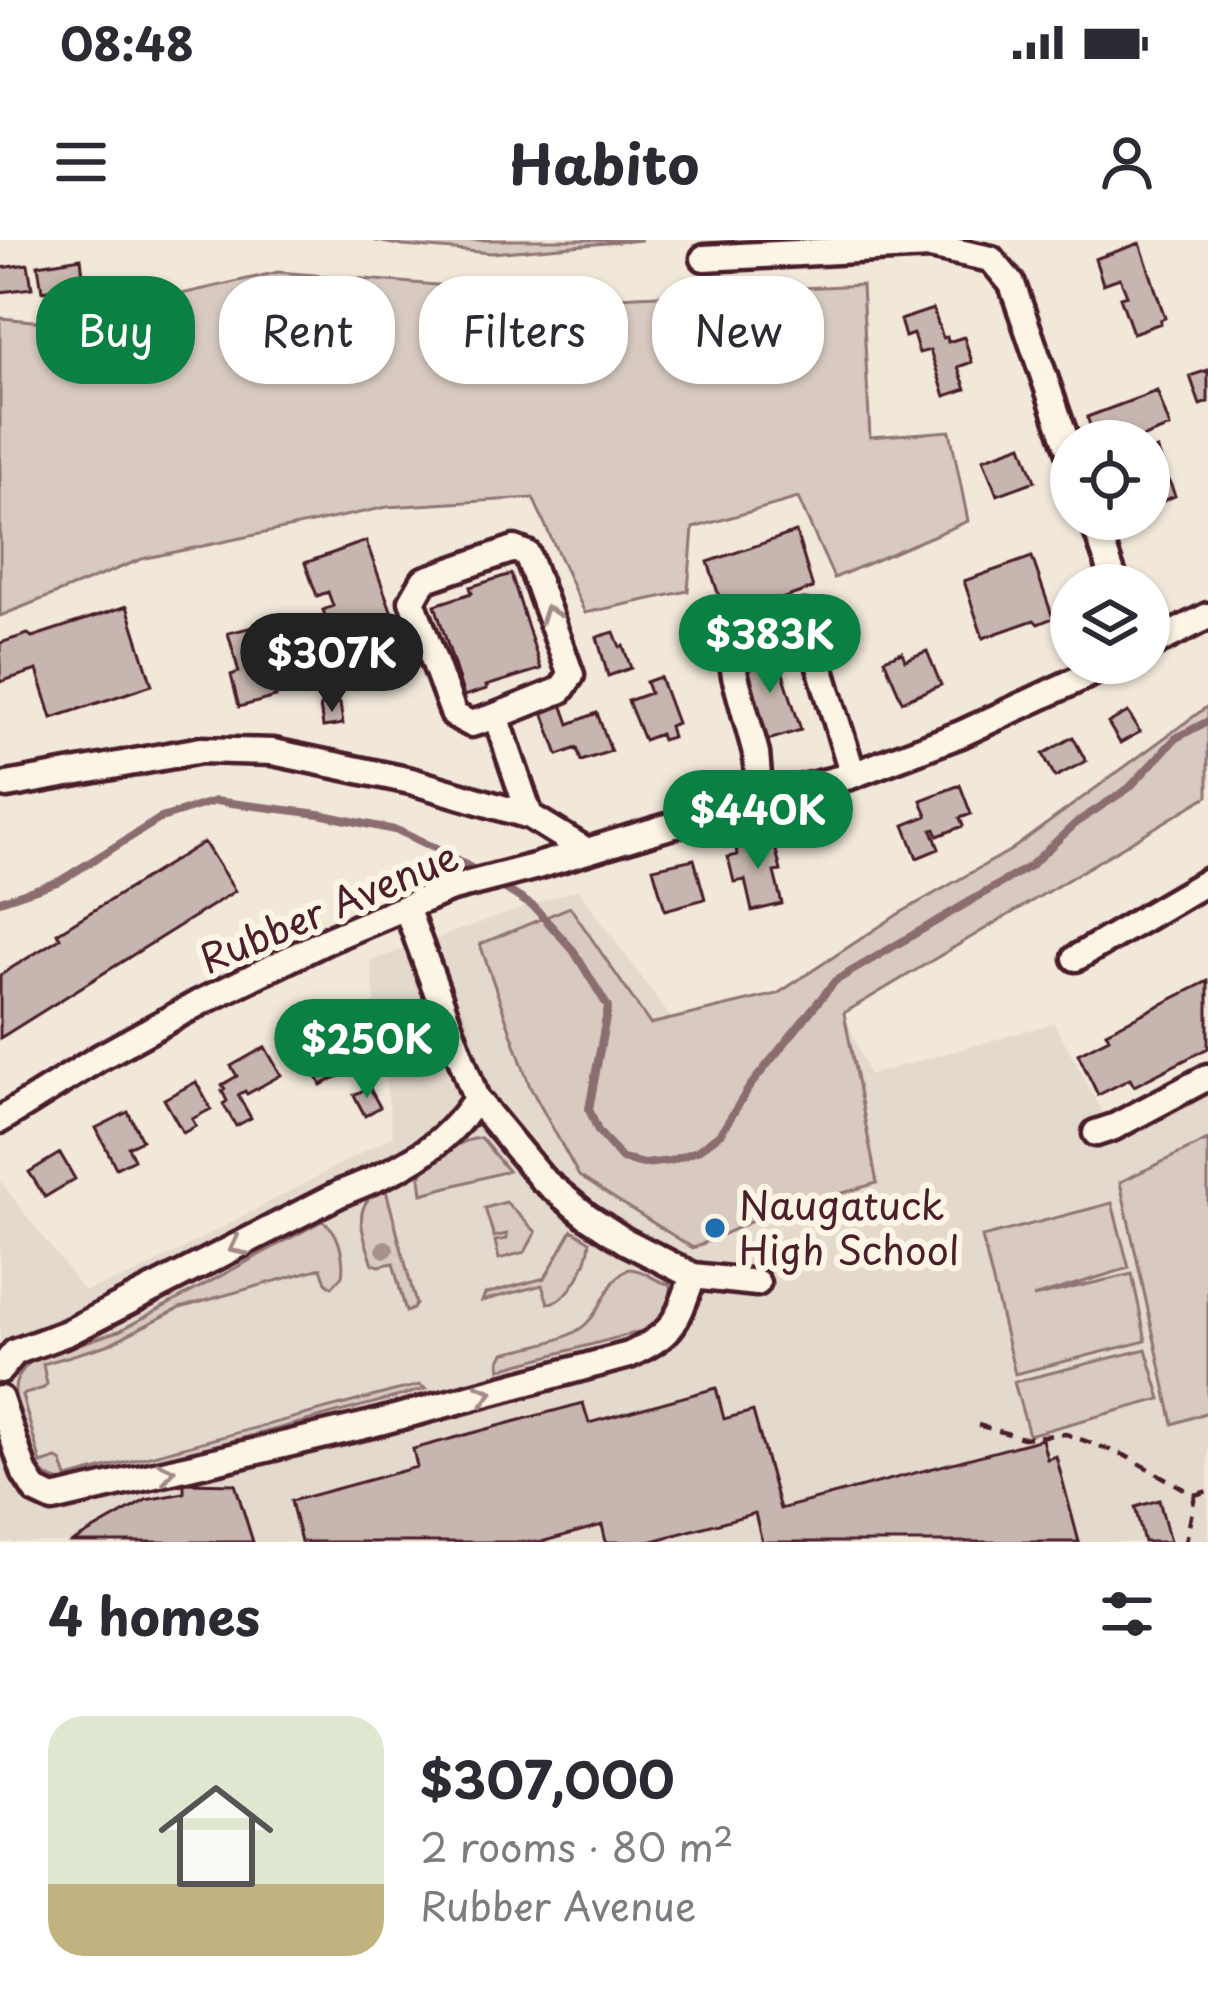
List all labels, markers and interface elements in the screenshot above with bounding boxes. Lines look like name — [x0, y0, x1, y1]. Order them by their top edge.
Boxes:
text: 08:48 — [60, 8, 194, 76]
text: Habito — [509, 122, 699, 203]
icon: menu — [48, 129, 114, 195]
icon: person — [1094, 129, 1160, 195]
chip: Buy — [36, 276, 195, 384]
chip: Rent — [219, 276, 395, 384]
chip: Filters — [419, 276, 628, 384]
chip: New — [652, 276, 824, 384]
map controls — [1050, 420, 1170, 684]
button: locate — [1050, 420, 1170, 540]
button: layers — [1050, 564, 1170, 684]
pin: $383K — [686, 594, 854, 696]
text: $383K — [706, 603, 834, 662]
one-way arrow — [539, 605, 563, 626]
pin: $307K — [248, 613, 416, 715]
text: $307K — [267, 622, 397, 681]
pin: $440K — [674, 770, 842, 872]
text: $440K — [690, 779, 826, 838]
street label: Rubber Avenue — [189, 825, 467, 987]
pin: $250K — [283, 999, 451, 1101]
text: $250K — [301, 1008, 433, 1067]
place label: Naugatuck High School — [739, 1174, 959, 1278]
marker: Naugatuck High School — [702, 1215, 728, 1241]
one-way arrow — [227, 1232, 249, 1255]
one-way arrow — [475, 1383, 495, 1408]
one-way arrow — [156, 1461, 176, 1486]
text: 4 homes — [48, 1576, 260, 1653]
icon: filters — [1094, 1581, 1160, 1647]
text: $307,000 — [420, 1739, 675, 1816]
icon: home — [144, 1764, 288, 1908]
text: 2 rooms · 80 m² — [420, 1816, 734, 1875]
text: Rubber Avenue — [420, 1875, 696, 1934]

